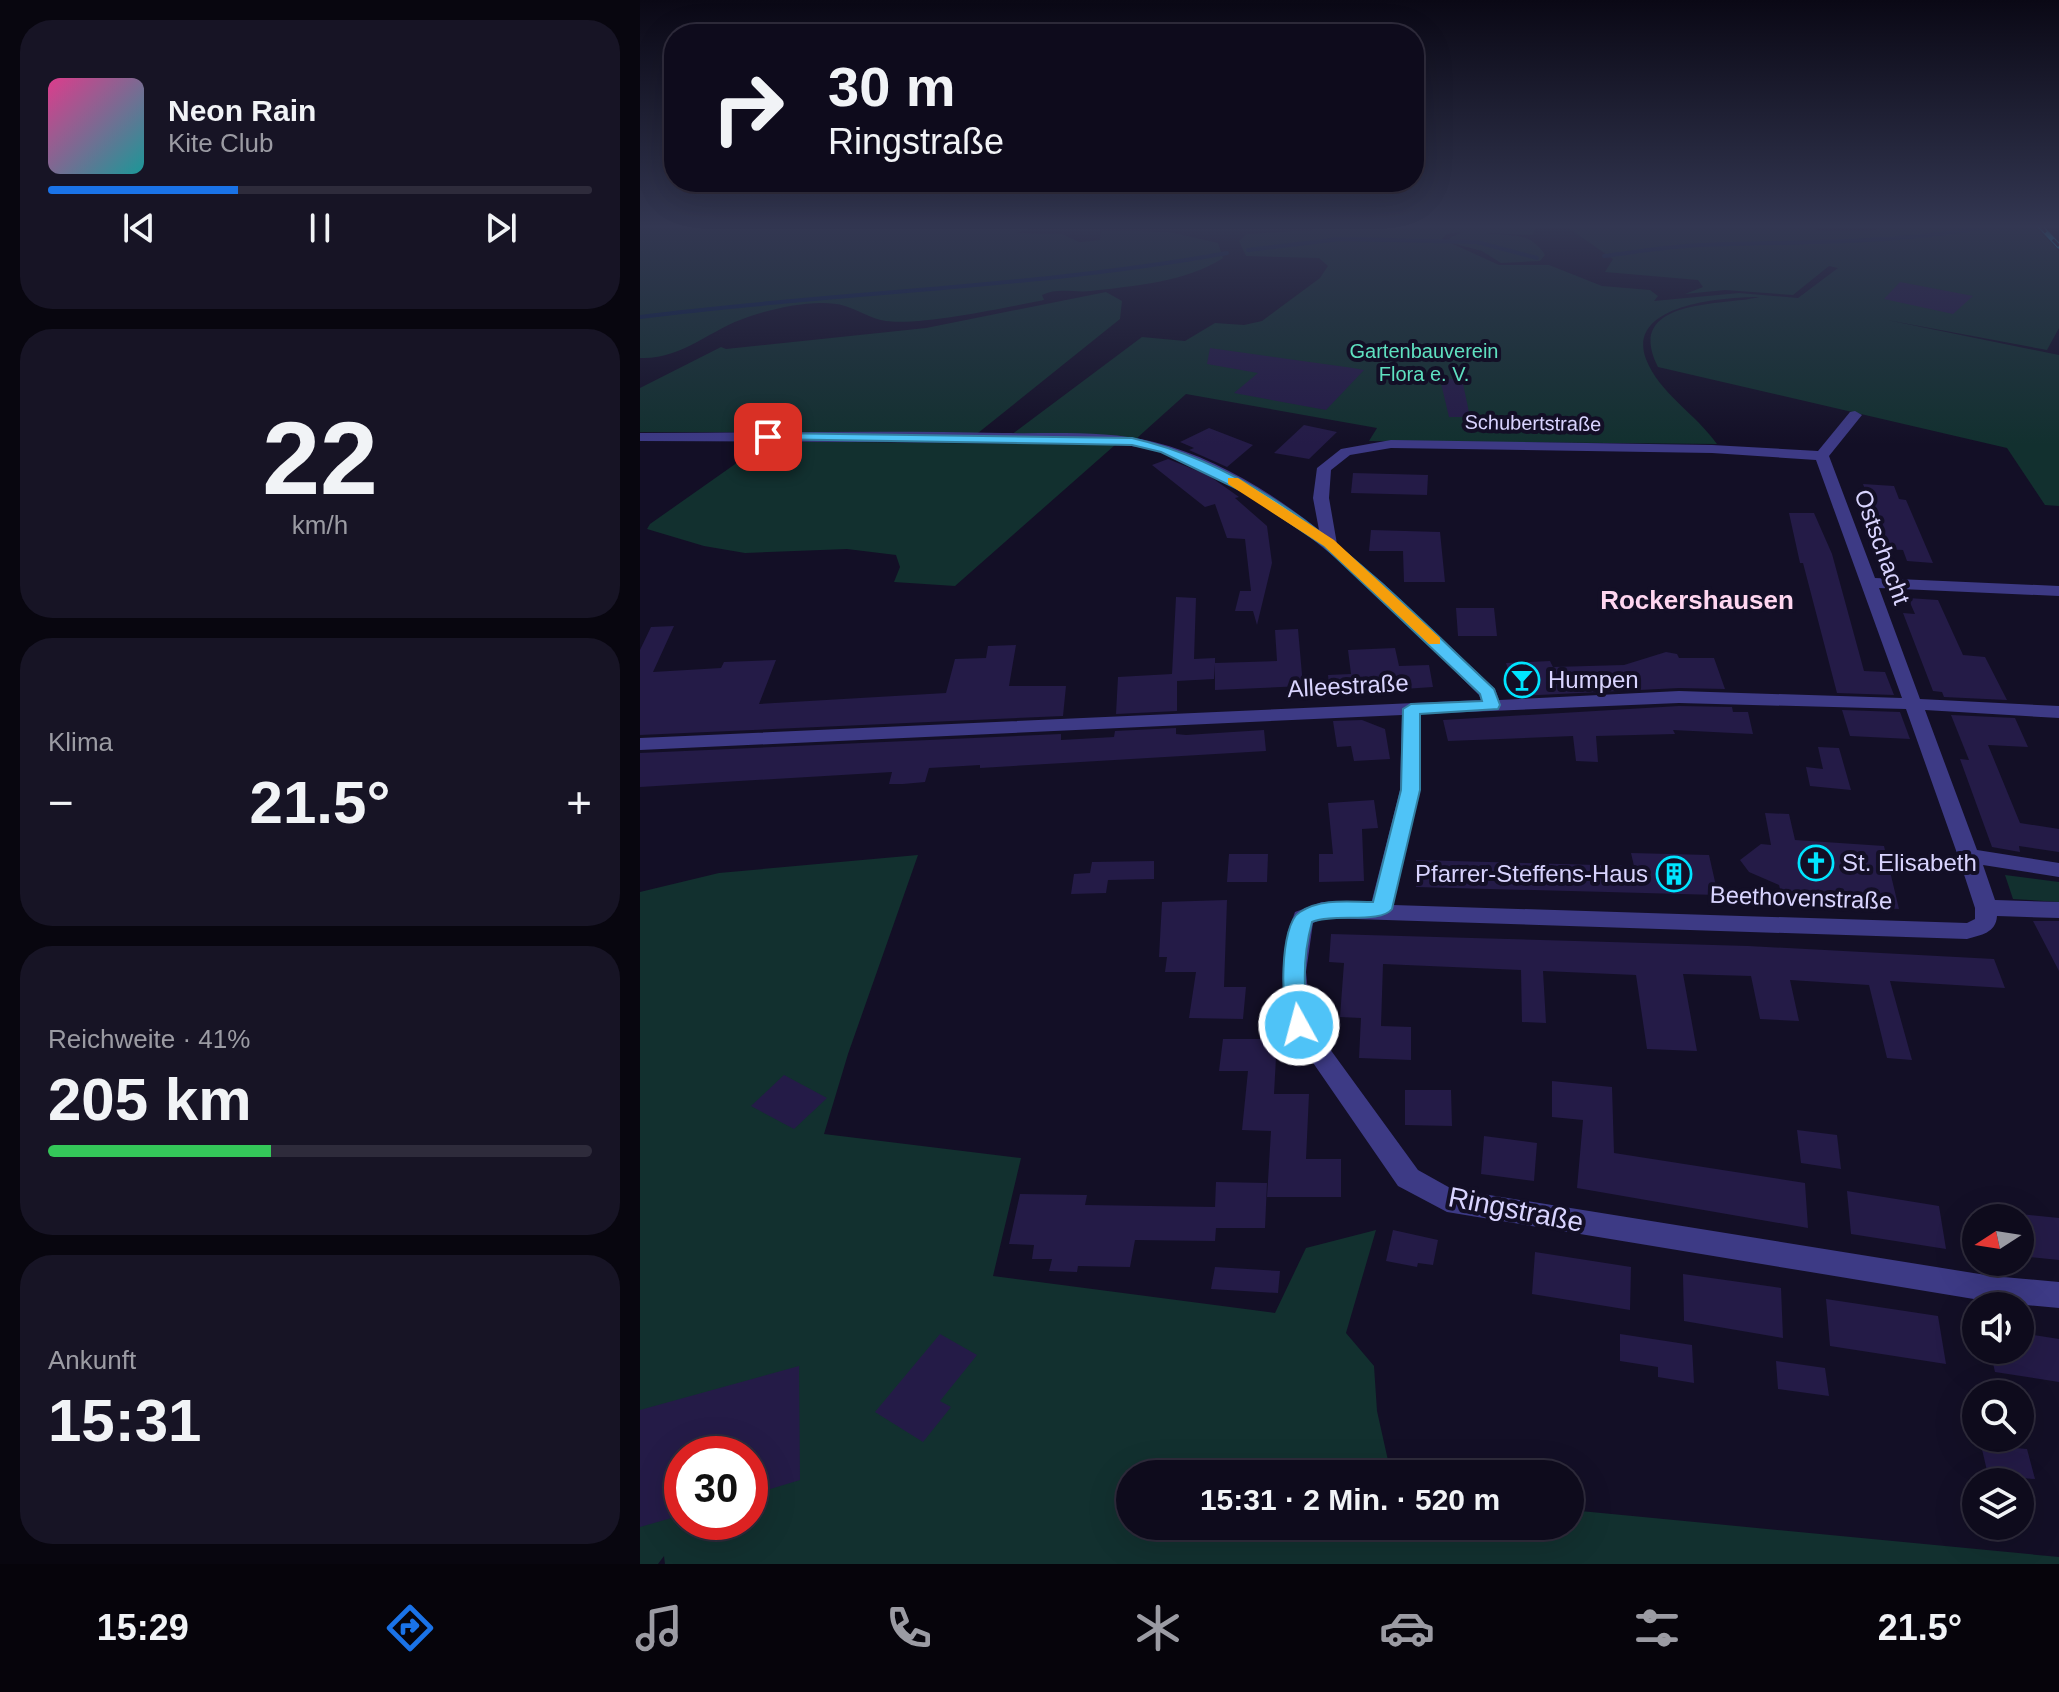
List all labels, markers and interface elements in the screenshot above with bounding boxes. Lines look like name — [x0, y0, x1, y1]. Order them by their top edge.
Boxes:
text: 30 m — [828, 55, 956, 118]
icon: right — [696, 56, 800, 160]
text: Neon Rain — [168, 94, 316, 127]
text: Ringstraße — [828, 121, 1004, 162]
text: Kite Club — [168, 128, 274, 158]
icon: previous — [117, 206, 161, 250]
icon: pause — [298, 206, 342, 250]
icon: next — [479, 206, 523, 250]
park label: Gartenbauverein Flora e. V. — [1350, 340, 1498, 385]
text: 22 — [262, 400, 378, 516]
pin — [734, 403, 802, 471]
street label: Schubertstraße — [1464, 411, 1602, 435]
icon: arrive — [746, 415, 790, 459]
street label: Ostschacht — [1849, 486, 1916, 608]
text: km/h — [292, 510, 348, 540]
district label: Rockershausen — [1600, 585, 1794, 615]
bar icon: Humpen — [1503, 661, 1541, 699]
place label: Humpen — [1548, 666, 1639, 693]
street label: Alleestraße — [1287, 669, 1409, 702]
text: Klima — [48, 727, 113, 757]
text: 21.5° — [250, 769, 390, 836]
text: − — [48, 778, 74, 827]
text: + — [566, 778, 592, 827]
church icon: St. Elisabeth — [1797, 844, 1835, 882]
place label: St. Elisabeth — [1842, 849, 1977, 876]
building icon: Pfarrer-Steffens-Haus — [1655, 855, 1693, 893]
place label: Pfarrer-Steffens-Haus — [1415, 860, 1648, 887]
street label: Beethovenstraße — [1709, 881, 1893, 914]
position arrow — [1257, 983, 1341, 1067]
text: Reichweite · 41% — [48, 1024, 250, 1054]
text: 205 km — [48, 1066, 252, 1133]
street label: Ringstraße — [1446, 1181, 1586, 1238]
north arrow — [1962, 1204, 2034, 1276]
map controls — [1962, 1204, 2034, 1540]
button: sound — [1962, 1292, 2034, 1364]
text: Ankunft — [48, 1345, 136, 1375]
button: search — [1962, 1380, 2034, 1452]
text: 15:31 — [48, 1387, 201, 1454]
speed limit sign: 30 — [664, 1436, 768, 1540]
button: layers — [1962, 1468, 2034, 1540]
text: 15:31 · 2 Min. · 520 m — [1200, 1483, 1500, 1516]
icon: directions — [382, 1600, 438, 1656]
icon: music — [631, 1600, 687, 1656]
icon: phone — [881, 1600, 937, 1656]
icon: climate — [1130, 1600, 1186, 1656]
icon: car — [1379, 1600, 1435, 1656]
icon: filters — [1629, 1600, 1685, 1656]
text: 15:29 — [97, 1607, 189, 1648]
text: 21.5° — [1878, 1607, 1962, 1648]

